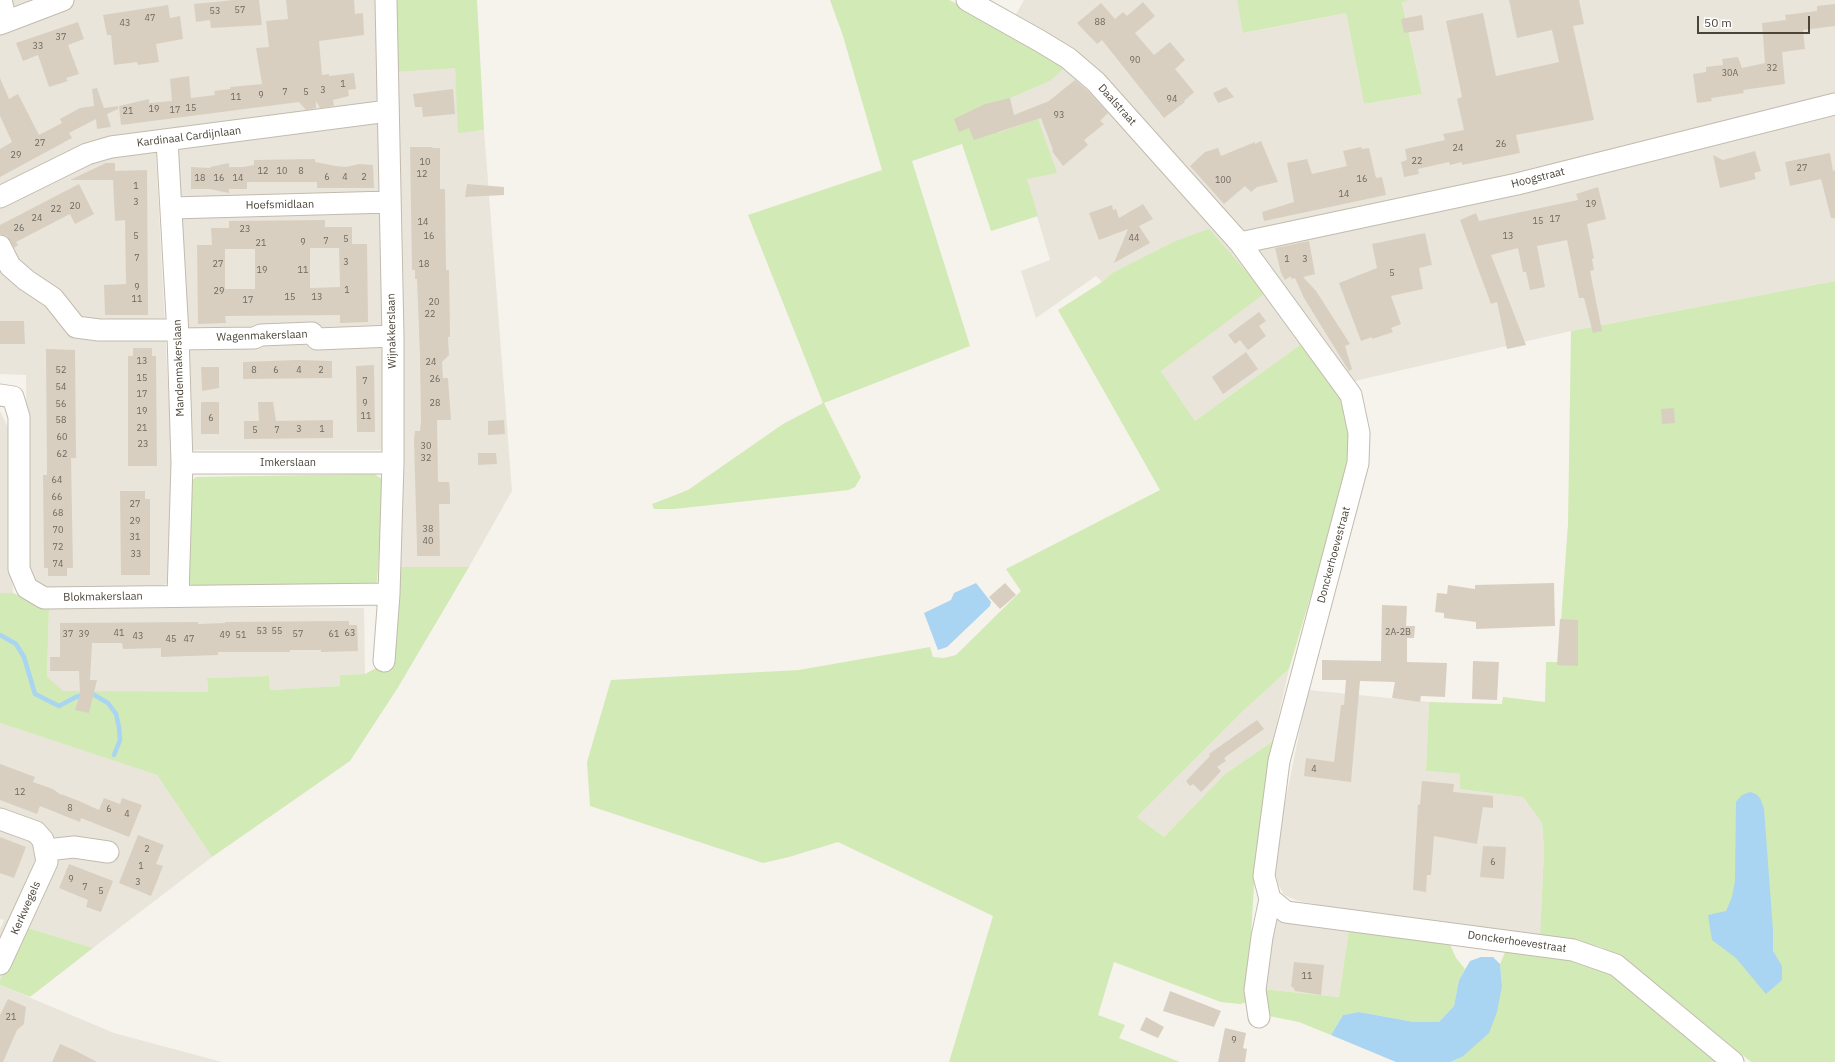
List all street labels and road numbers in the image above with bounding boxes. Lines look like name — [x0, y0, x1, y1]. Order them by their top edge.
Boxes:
street label: Daalstraat — [1095, 82, 1139, 128]
street label: Kardinaal Cardijnlaan — [136, 124, 242, 150]
street label: Hoogstraat — [1510, 165, 1566, 191]
street label: Hoefsmidlaan — [246, 198, 314, 212]
street label: Wijnakkerslaan — [385, 293, 399, 369]
street label: Mandenmakerslaan — [171, 319, 187, 417]
street label: Wagenmakerslaan — [216, 328, 308, 344]
street label: Imkerslaan — [260, 456, 316, 470]
street label: Donckerhoevestraat — [1315, 505, 1353, 605]
street label: Blokmakerslaan — [63, 590, 143, 604]
street label: Kerkwegels — [8, 879, 44, 937]
street label: Donckerhoevestraat — [1467, 929, 1567, 955]

